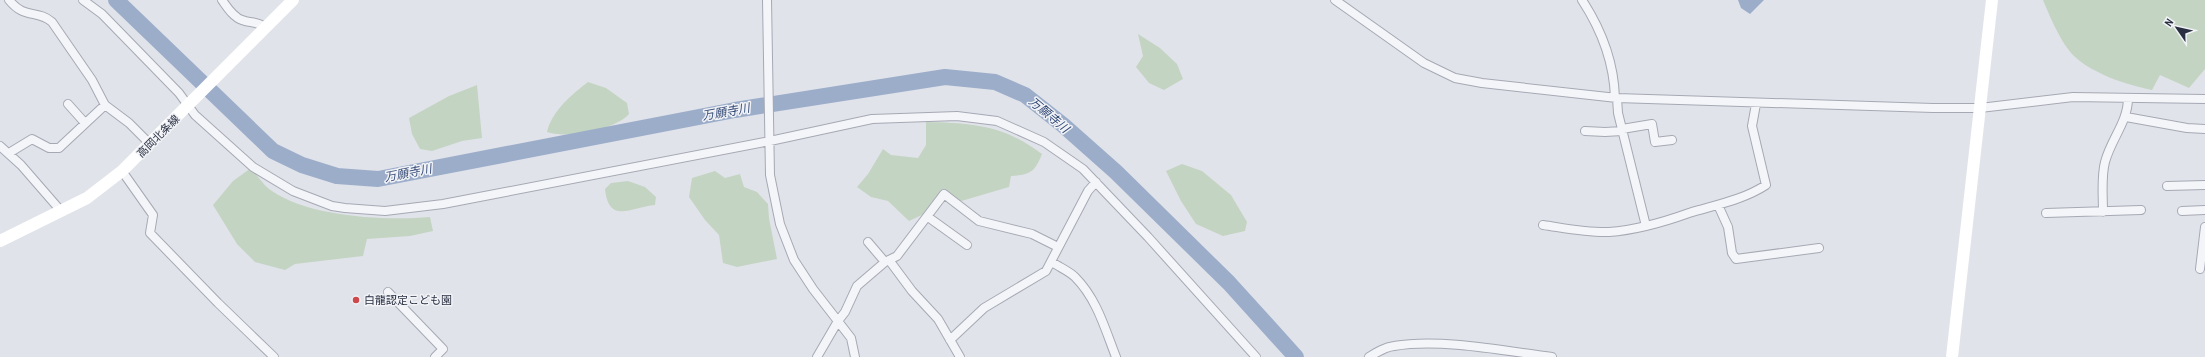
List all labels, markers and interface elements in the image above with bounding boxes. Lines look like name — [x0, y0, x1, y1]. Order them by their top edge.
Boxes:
north arrow — [2157, 8, 2197, 48]
text: N — [2161, 16, 2176, 29]
water label: 万願寺川 — [1025, 93, 1074, 138]
water label: 万願寺川 — [701, 100, 753, 124]
street label: 高岡北条線 — [134, 112, 182, 160]
water label: 万願寺川 — [383, 160, 435, 185]
place label: 白龍認定こども園 — [364, 293, 452, 307]
marker: 白龍認定こども園 — [351, 295, 361, 305]

